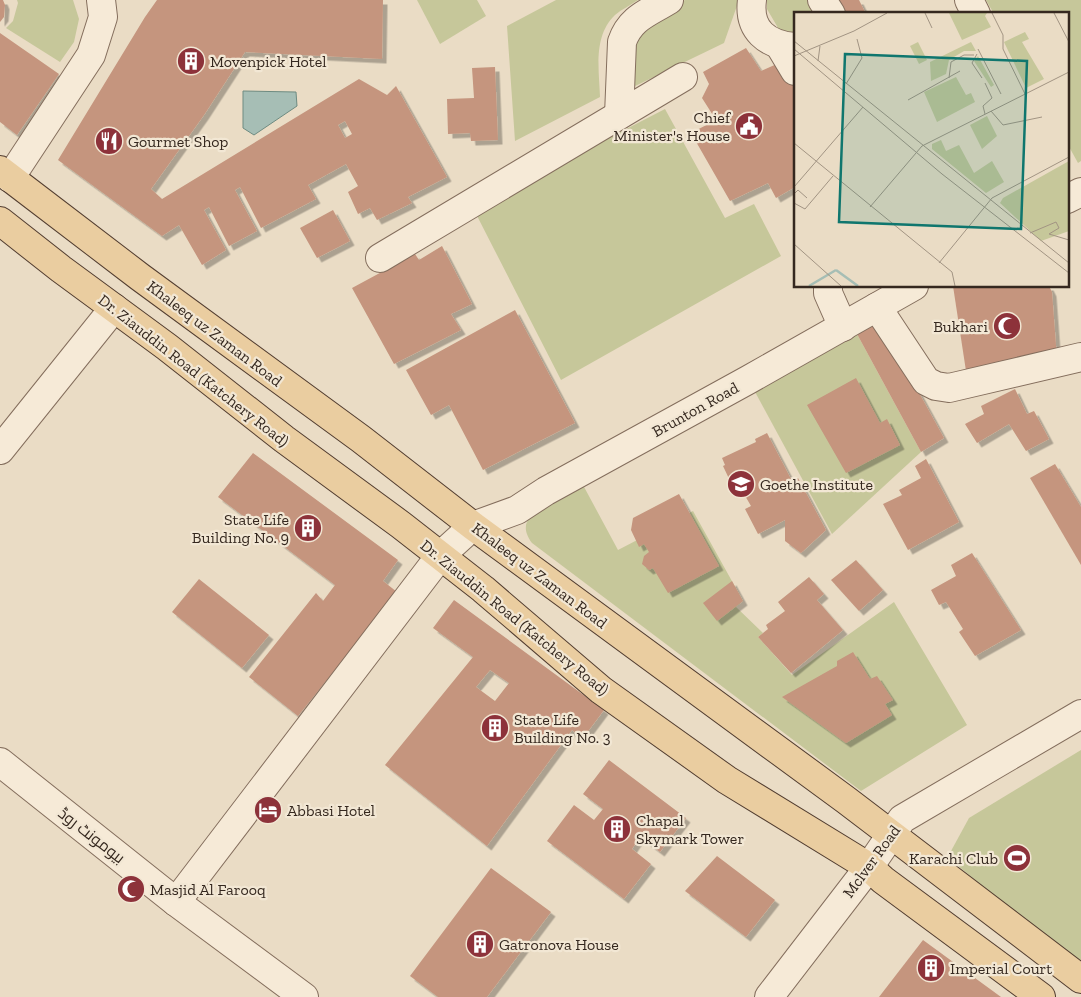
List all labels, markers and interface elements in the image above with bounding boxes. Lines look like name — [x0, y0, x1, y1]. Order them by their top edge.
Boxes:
inset map — [794, 12, 1068, 288]
building icon: Movenpick Hotel — [176, 46, 206, 76]
place label: Movenpick Hotel — [210, 52, 327, 71]
place label: Chief Minister's House — [613, 108, 732, 145]
public building icon: Chief Minister's House — [734, 111, 764, 141]
restaurant icon: Gourmet Shop — [94, 126, 124, 156]
place label: Gourmet Shop — [128, 132, 229, 151]
street label: Khaleeq uz Zaman Road — [143, 276, 286, 391]
street label: Dr. Ziauddin Road (Katchery Road) — [95, 290, 293, 451]
mosque icon: Bukhari — [992, 311, 1022, 341]
place label: Bukhari — [933, 317, 989, 336]
street label: Brunton Road — [649, 378, 742, 441]
school or university icon: Goethe Institute — [726, 469, 756, 499]
place label: Goethe Institute — [760, 475, 873, 494]
place label: State Life Building No. 9 — [192, 510, 289, 547]
building icon: State Life Building No. 9 — [293, 513, 323, 543]
street label: Khaleeq uz Zaman Road — [468, 518, 611, 633]
street label: Dr. Ziauddin Road (Katchery Road) — [417, 536, 613, 699]
place label: State Life Building No. 3 — [514, 710, 611, 747]
building icon: State Life Building No. 3 — [480, 713, 510, 743]
hotel icon: Abbasi Hotel — [253, 795, 283, 825]
place label: Abbasi Hotel — [287, 801, 375, 820]
street label: بیومونٹ روڈ — [55, 803, 129, 867]
place label: Chapal Skymark Tower — [636, 811, 744, 848]
building icon: Chapal Skymark Tower — [602, 814, 632, 844]
street label: Mclver Road — [839, 821, 904, 901]
sports icon: Karachi Club — [1002, 843, 1032, 873]
place label: Karachi Club — [909, 849, 998, 868]
mosque icon: Masjid Al Farooq — [116, 874, 146, 904]
place label: Masjid Al Farooq — [150, 880, 266, 899]
building icon: Gatronova House — [465, 929, 495, 959]
place label: Gatronova House — [499, 935, 619, 954]
building icon: Imperial Court — [916, 953, 946, 983]
place label: Imperial Court — [950, 959, 1052, 978]

